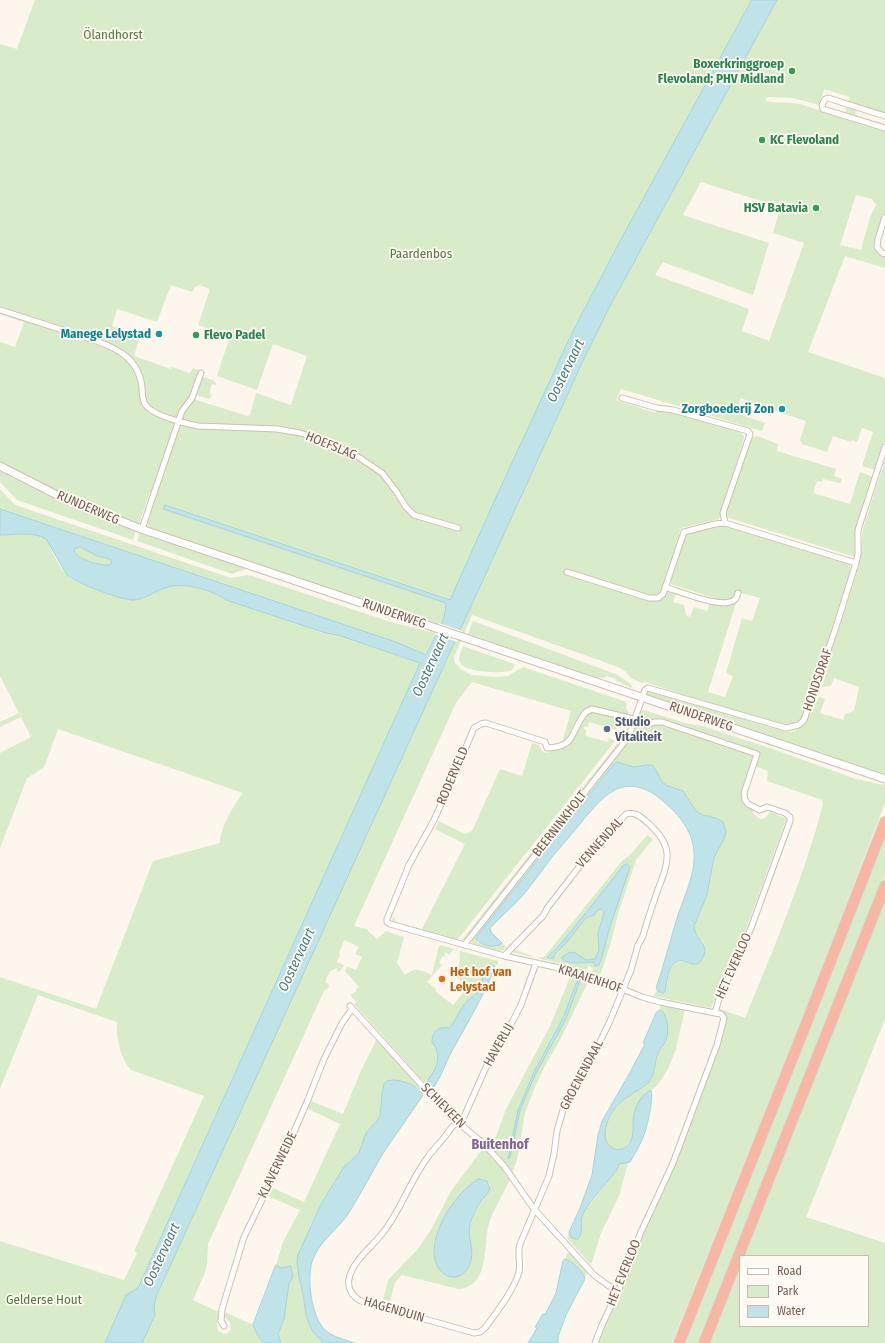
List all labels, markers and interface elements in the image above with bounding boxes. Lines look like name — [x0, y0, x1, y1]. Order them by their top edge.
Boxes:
park label: Ölandhorst — [83, 27, 143, 43]
place label: Boxerkringgroep Flevoland; PHV Midland — [658, 56, 784, 87]
marker: Boxerkringgroep Flevoland; PHV Midland — [787, 66, 797, 76]
place label: KC Flevoland — [770, 132, 839, 148]
marker: KC Flevoland — [757, 135, 767, 145]
place label: HSV Batavia — [744, 200, 808, 216]
marker: HSV Batavia — [811, 203, 821, 213]
park label: Paardenbos — [390, 246, 452, 262]
place label: Manege Lelystad — [61, 326, 151, 342]
place label: Flevo Padel — [204, 327, 265, 343]
marker: Manege Lelystad — [154, 329, 164, 339]
marker: Flevo Padel — [191, 330, 201, 340]
water label: Oostervaart — [544, 337, 588, 405]
place label: Zorgboederij Zon — [682, 401, 774, 417]
marker: Zorgboederij Zon — [777, 404, 787, 414]
street label: HOEFSLAG — [303, 429, 359, 463]
street label: RUNDERWEG — [54, 488, 122, 528]
street label: RUNDERWEG — [360, 596, 428, 632]
water label: Oostervaart — [409, 631, 453, 699]
street label: HONDSDRAF — [800, 647, 836, 713]
street label: RUNDERWEG — [667, 699, 735, 735]
place label: Studio Vitaliteit — [615, 714, 662, 745]
marker: Studio Vitaliteit — [602, 724, 612, 734]
street label: RODERVELD — [434, 745, 472, 807]
street label: BEERNINKHOLT — [529, 788, 591, 860]
street label: VENNENDAL — [573, 815, 627, 871]
water label: Oostervaart — [275, 926, 319, 994]
street label: HET EVERLOO — [713, 931, 755, 1001]
street label: KRAAIENHOF — [556, 961, 624, 997]
place label: Het hof van Lelystad — [450, 964, 512, 995]
marker: Het hof van Lelystad — [437, 974, 447, 984]
street label: HAVERLIJ — [481, 1021, 517, 1069]
street label: GROENENDAAL — [557, 1037, 607, 1113]
street label: SCHIEVEEN — [417, 1080, 469, 1132]
street label: KLAVERWEIDE — [255, 1129, 301, 1201]
district label: Buitenhof — [471, 1137, 529, 1153]
water label: Oostervaart — [140, 1221, 184, 1289]
street label: HET EVERLOO — [604, 1237, 644, 1309]
legend — [739, 1255, 869, 1327]
text: Road — [777, 1264, 802, 1278]
text: Park — [777, 1284, 798, 1298]
park label: Gelderse Hout — [6, 1292, 82, 1308]
street label: HAGENDUIN — [362, 1294, 426, 1326]
text: Water — [777, 1304, 805, 1318]

